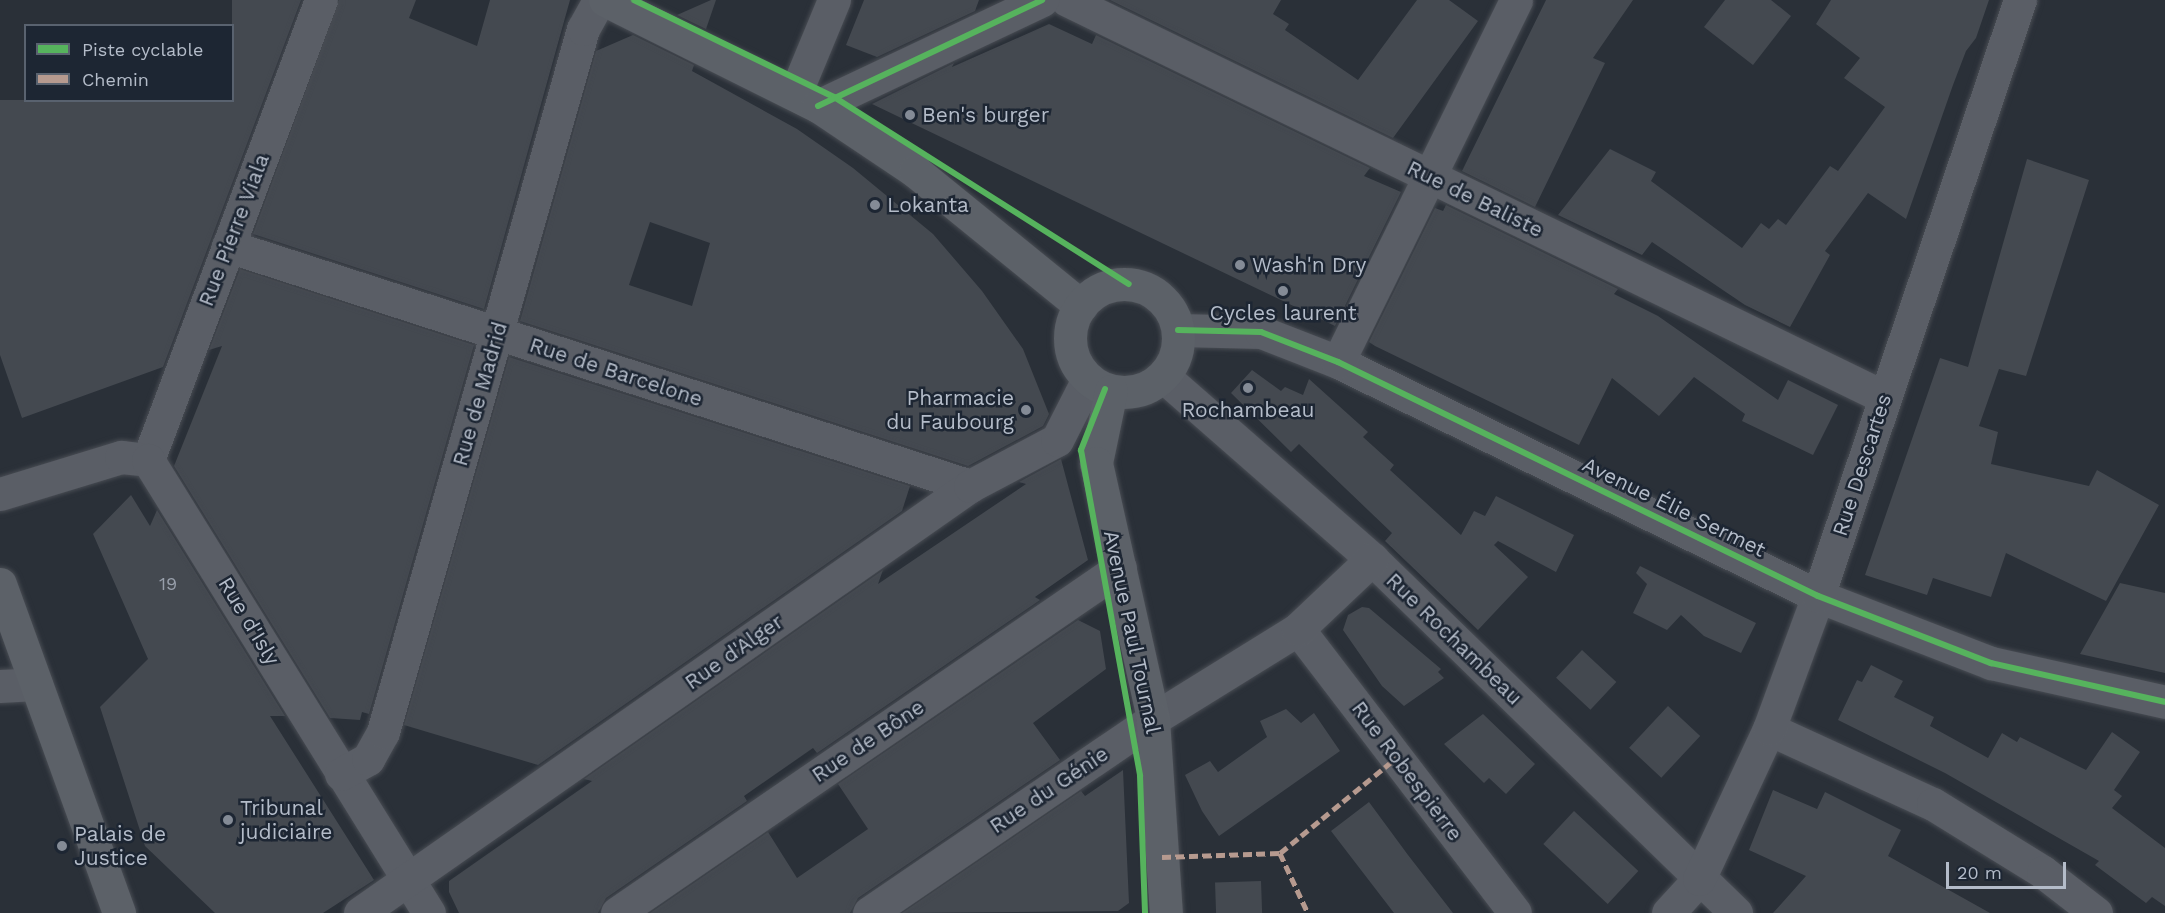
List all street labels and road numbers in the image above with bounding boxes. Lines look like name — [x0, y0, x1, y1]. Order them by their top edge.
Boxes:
street label: Rue Pierre Viala — [193, 150, 275, 310]
street label: Rue de Baliste — [1403, 155, 1547, 243]
street label: Rue de Madrid — [447, 319, 513, 469]
street label: Rue de Barcelone — [526, 332, 706, 412]
street label: Rue Descartes — [1827, 391, 1897, 539]
street label: Avenue Élie Sermet — [1578, 452, 1770, 562]
street label: Avenue Paul Tournal — [1098, 527, 1166, 737]
street label: Rue Rochambeau — [1381, 568, 1527, 710]
street label: Rue d'Isly — [213, 573, 285, 669]
street label: Rue d'Alger — [680, 609, 788, 695]
street label: Rue de Bône — [807, 694, 929, 788]
street label: Rue Robespierre — [1346, 696, 1468, 846]
street label: Rue du Génie — [985, 741, 1113, 839]

